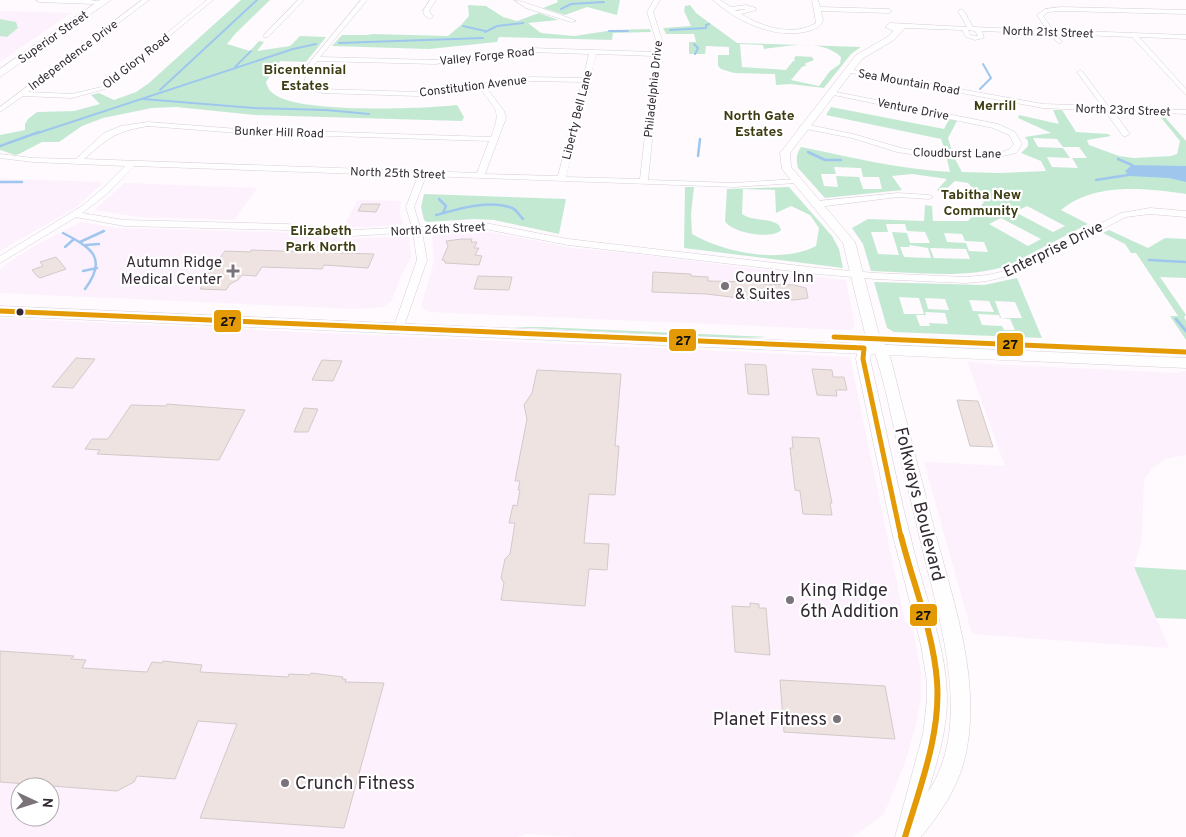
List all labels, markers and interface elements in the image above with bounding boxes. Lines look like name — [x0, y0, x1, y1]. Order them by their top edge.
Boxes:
street label: Superior Street — [15, 8, 92, 68]
street label: Independence Drive — [26, 17, 122, 95]
street label: North 21st Street — [1002, 23, 1094, 43]
street label: Old Glory Road — [100, 30, 174, 93]
street label: Philadelphia Drive — [641, 40, 667, 138]
street label: Valley Forge Road — [439, 44, 535, 70]
district label: Bicentennial Estates — [264, 62, 346, 95]
street label: Sea Mountain Road — [857, 66, 961, 100]
street label: Liberty Bell Lane — [559, 69, 597, 162]
street label: Constitution Avenue — [418, 72, 528, 102]
street label: Venture Drive — [875, 95, 950, 125]
district label: Merrill — [974, 98, 1016, 115]
street label: North 23rd Street — [1075, 101, 1171, 121]
district label: North Gate Estates — [723, 108, 795, 141]
street label: Bunker Hill Road — [234, 123, 324, 143]
street label: Cloudburst Lane — [913, 145, 1001, 163]
street label: North 25th Street — [350, 164, 446, 184]
district label: Tabitha New Community — [941, 187, 1021, 220]
street label: Enterprise Drive — [1001, 218, 1107, 283]
street label: North 26th Street — [390, 220, 486, 240]
district label: Elizabeth Park North — [286, 223, 356, 256]
place label: Autumn Ridge Medical Center — [121, 254, 222, 290]
marker: Autumn Ridge Medical Center — [226, 264, 240, 278]
place label: Country Inn & Suites — [735, 269, 814, 305]
marker: Country Inn & Suites — [719, 280, 731, 292]
unlabelled marker — [15, 307, 25, 317]
line badge: 27 — [213, 309, 242, 333]
text: 27 — [220, 314, 236, 331]
line badge: 27 — [668, 328, 697, 352]
line badge: 27 — [996, 332, 1024, 357]
text: 27 — [675, 333, 691, 350]
text: 27 — [1002, 337, 1018, 354]
street label: Folkways Boulevard — [888, 425, 949, 584]
place label: King Ridge 6th Addition — [800, 580, 899, 624]
marker: King Ridge 6th Addition — [784, 594, 796, 606]
line badge: 27 — [909, 603, 938, 627]
text: 27 — [915, 608, 931, 625]
place label: Planet Fitness — [713, 709, 827, 732]
marker: Planet Fitness — [831, 713, 843, 725]
place label: Crunch Fitness — [295, 773, 415, 796]
north arrow — [10, 777, 60, 827]
marker: Crunch Fitness — [279, 777, 291, 789]
text: N — [38, 797, 55, 808]

